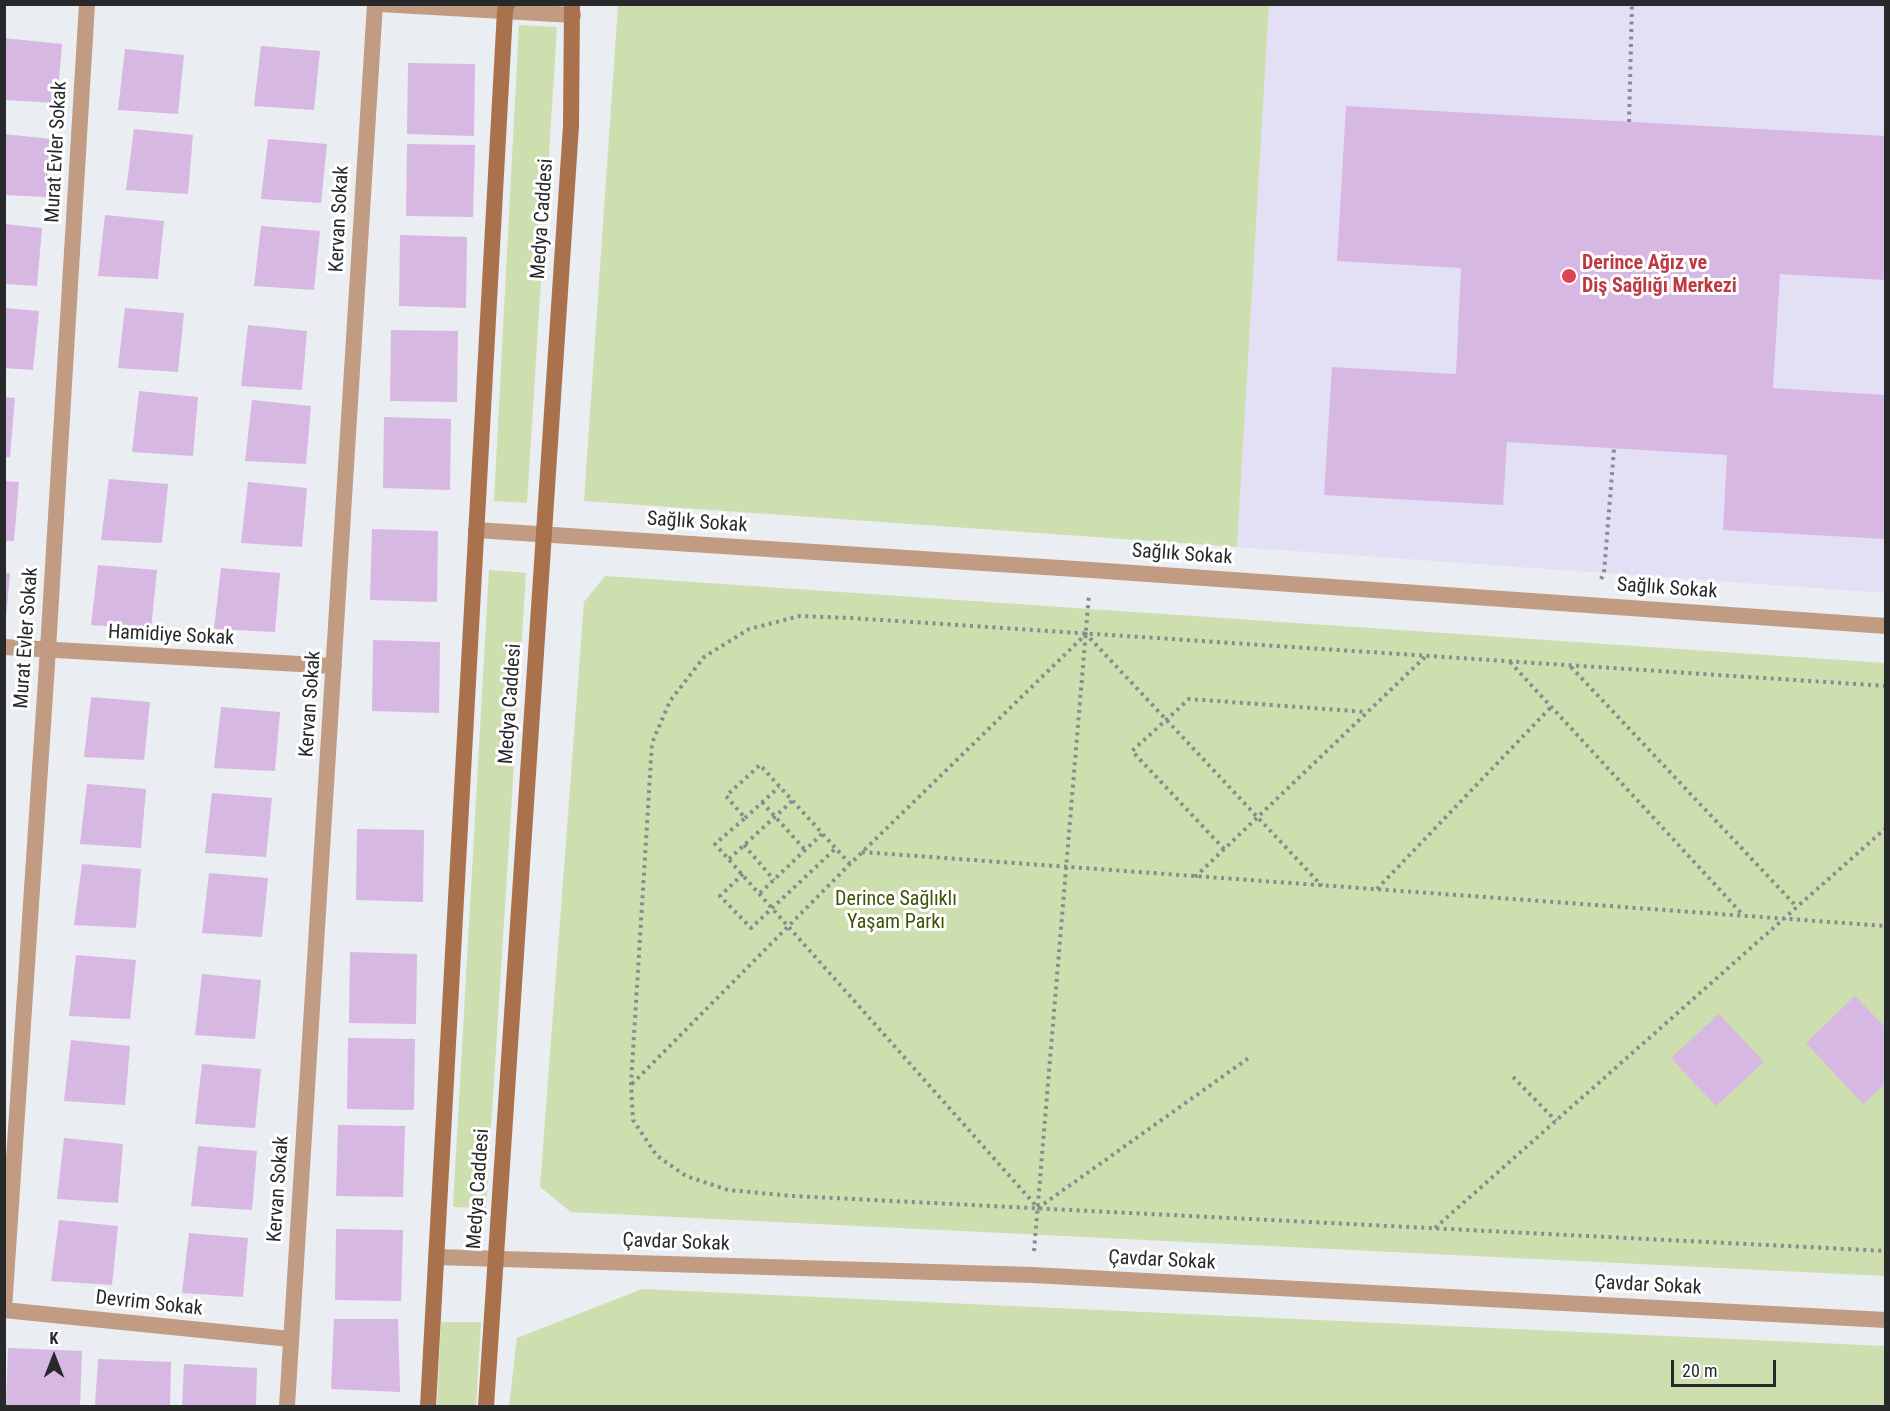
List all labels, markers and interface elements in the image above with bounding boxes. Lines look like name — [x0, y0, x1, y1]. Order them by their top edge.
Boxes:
street label: Murat Evler Sokak — [41, 81, 73, 223]
street label: Medya Caddesi — [527, 158, 559, 280]
street label: Kervan Sokak — [325, 165, 355, 273]
place label: Derince Ağız ve Diş Sağlığı Merkezi — [1582, 252, 1737, 299]
marker: Derince Ağız ve Diş Sağlığı Merkezi — [1560, 267, 1578, 285]
street label: Sağlık Sokak — [646, 508, 748, 538]
street label: Sağlık Sokak — [1131, 540, 1233, 570]
street label: Murat Evler Sokak — [10, 567, 44, 709]
street label: Sağlık Sokak — [1616, 574, 1718, 604]
street label: Hamidiye Sokak — [107, 621, 235, 651]
street label: Medya Caddesi — [495, 643, 527, 765]
street label: Kervan Sokak — [295, 650, 327, 758]
park label: Derince Sağlıklı Yaşam Parkı — [835, 888, 957, 935]
street label: Medya Caddesi — [463, 1128, 495, 1250]
street label: Kervan Sokak — [263, 1135, 295, 1243]
street label: Çavdar Sokak — [622, 1229, 730, 1257]
street label: Çavdar Sokak — [1108, 1246, 1216, 1276]
street label: Çavdar Sokak — [1594, 1271, 1702, 1301]
street label: Devrim Sokak — [94, 1286, 204, 1322]
north arrow — [24, 1327, 84, 1387]
text: K — [50, 1329, 58, 1348]
scale bar — [1674, 1348, 1779, 1386]
text: 20 m — [1682, 1360, 1717, 1381]

